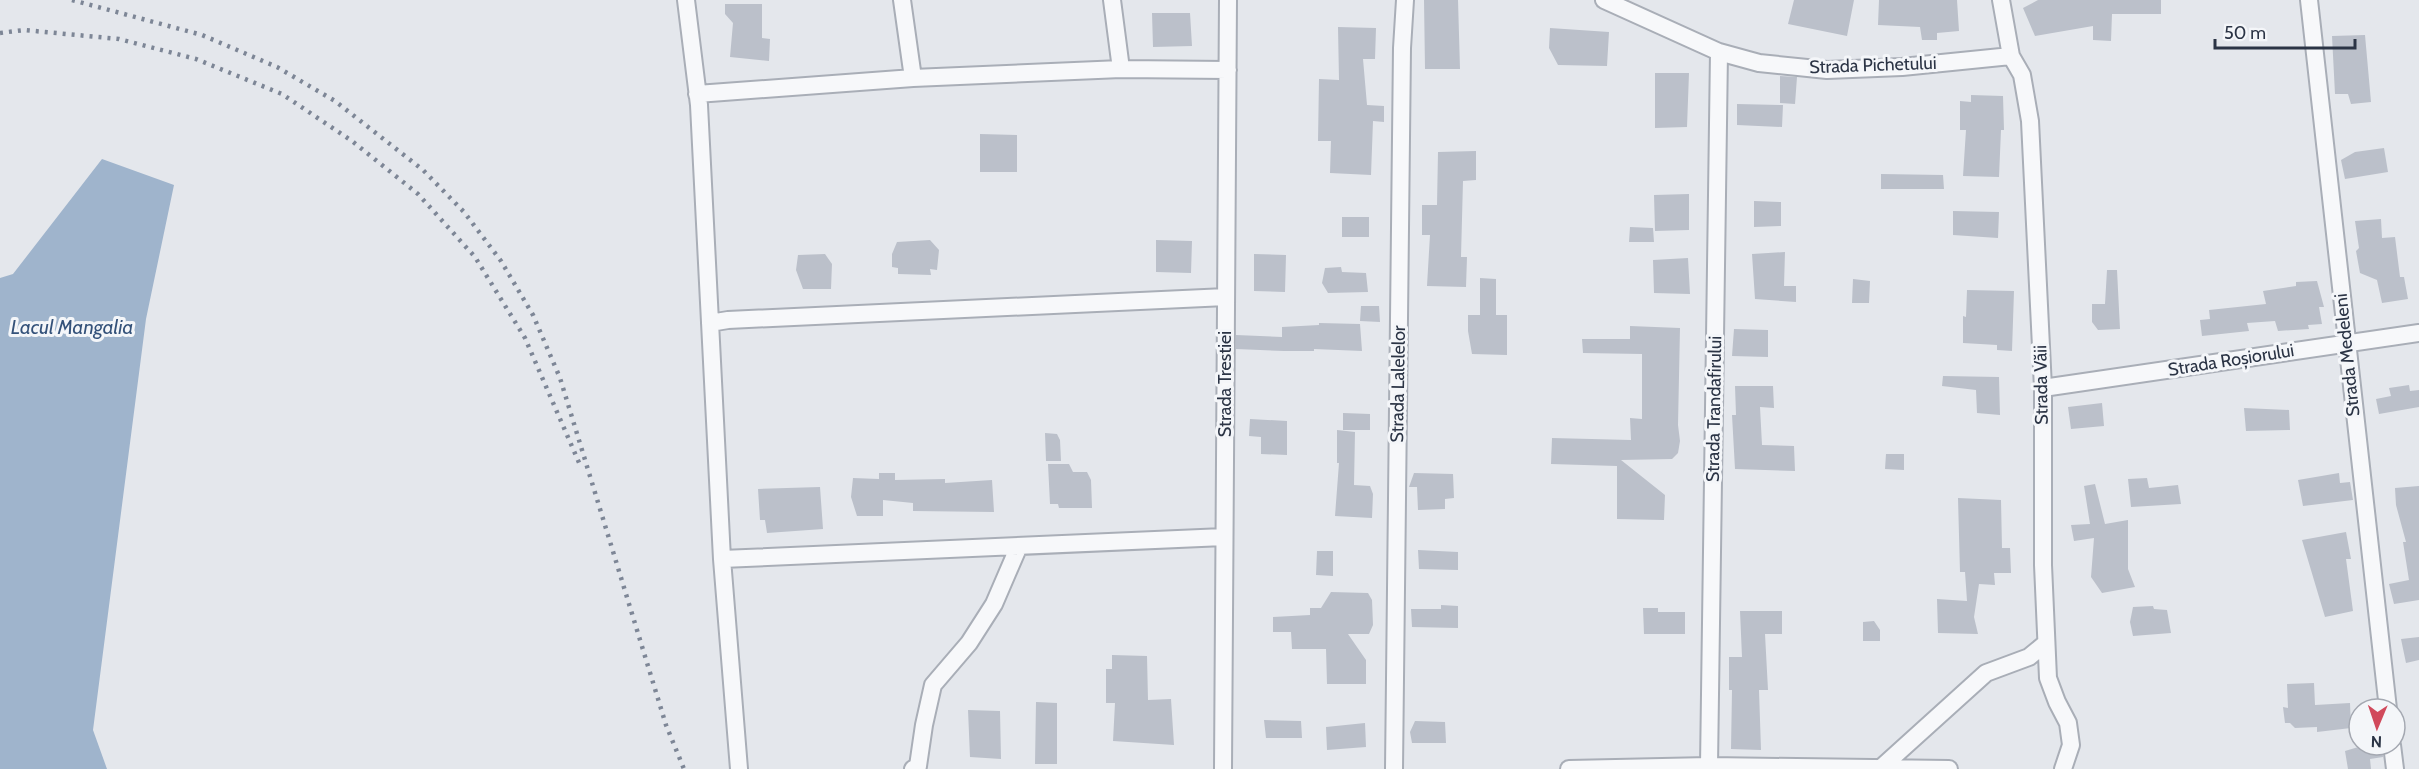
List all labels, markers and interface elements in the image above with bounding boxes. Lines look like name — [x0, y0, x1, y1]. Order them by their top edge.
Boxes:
scale bar — [2215, 12, 2354, 50]
text: 50 m — [2224, 22, 2266, 44]
street label: Strada Pichetului — [1809, 52, 1937, 78]
street label: Strada Medeleni — [2330, 293, 2364, 417]
water label: Lacul Mangalia — [11, 315, 133, 339]
street label: Strada Lalelelor — [1386, 325, 1410, 443]
street label: Strada Trestiei — [1214, 331, 1236, 437]
street label: Strada Trandafirului — [1702, 336, 1726, 482]
street label: Strada Roșiorului — [2166, 339, 2296, 382]
street label: Strada Văii — [2029, 345, 2053, 425]
north arrow — [2347, 697, 2407, 757]
text: N — [2371, 732, 2382, 751]

